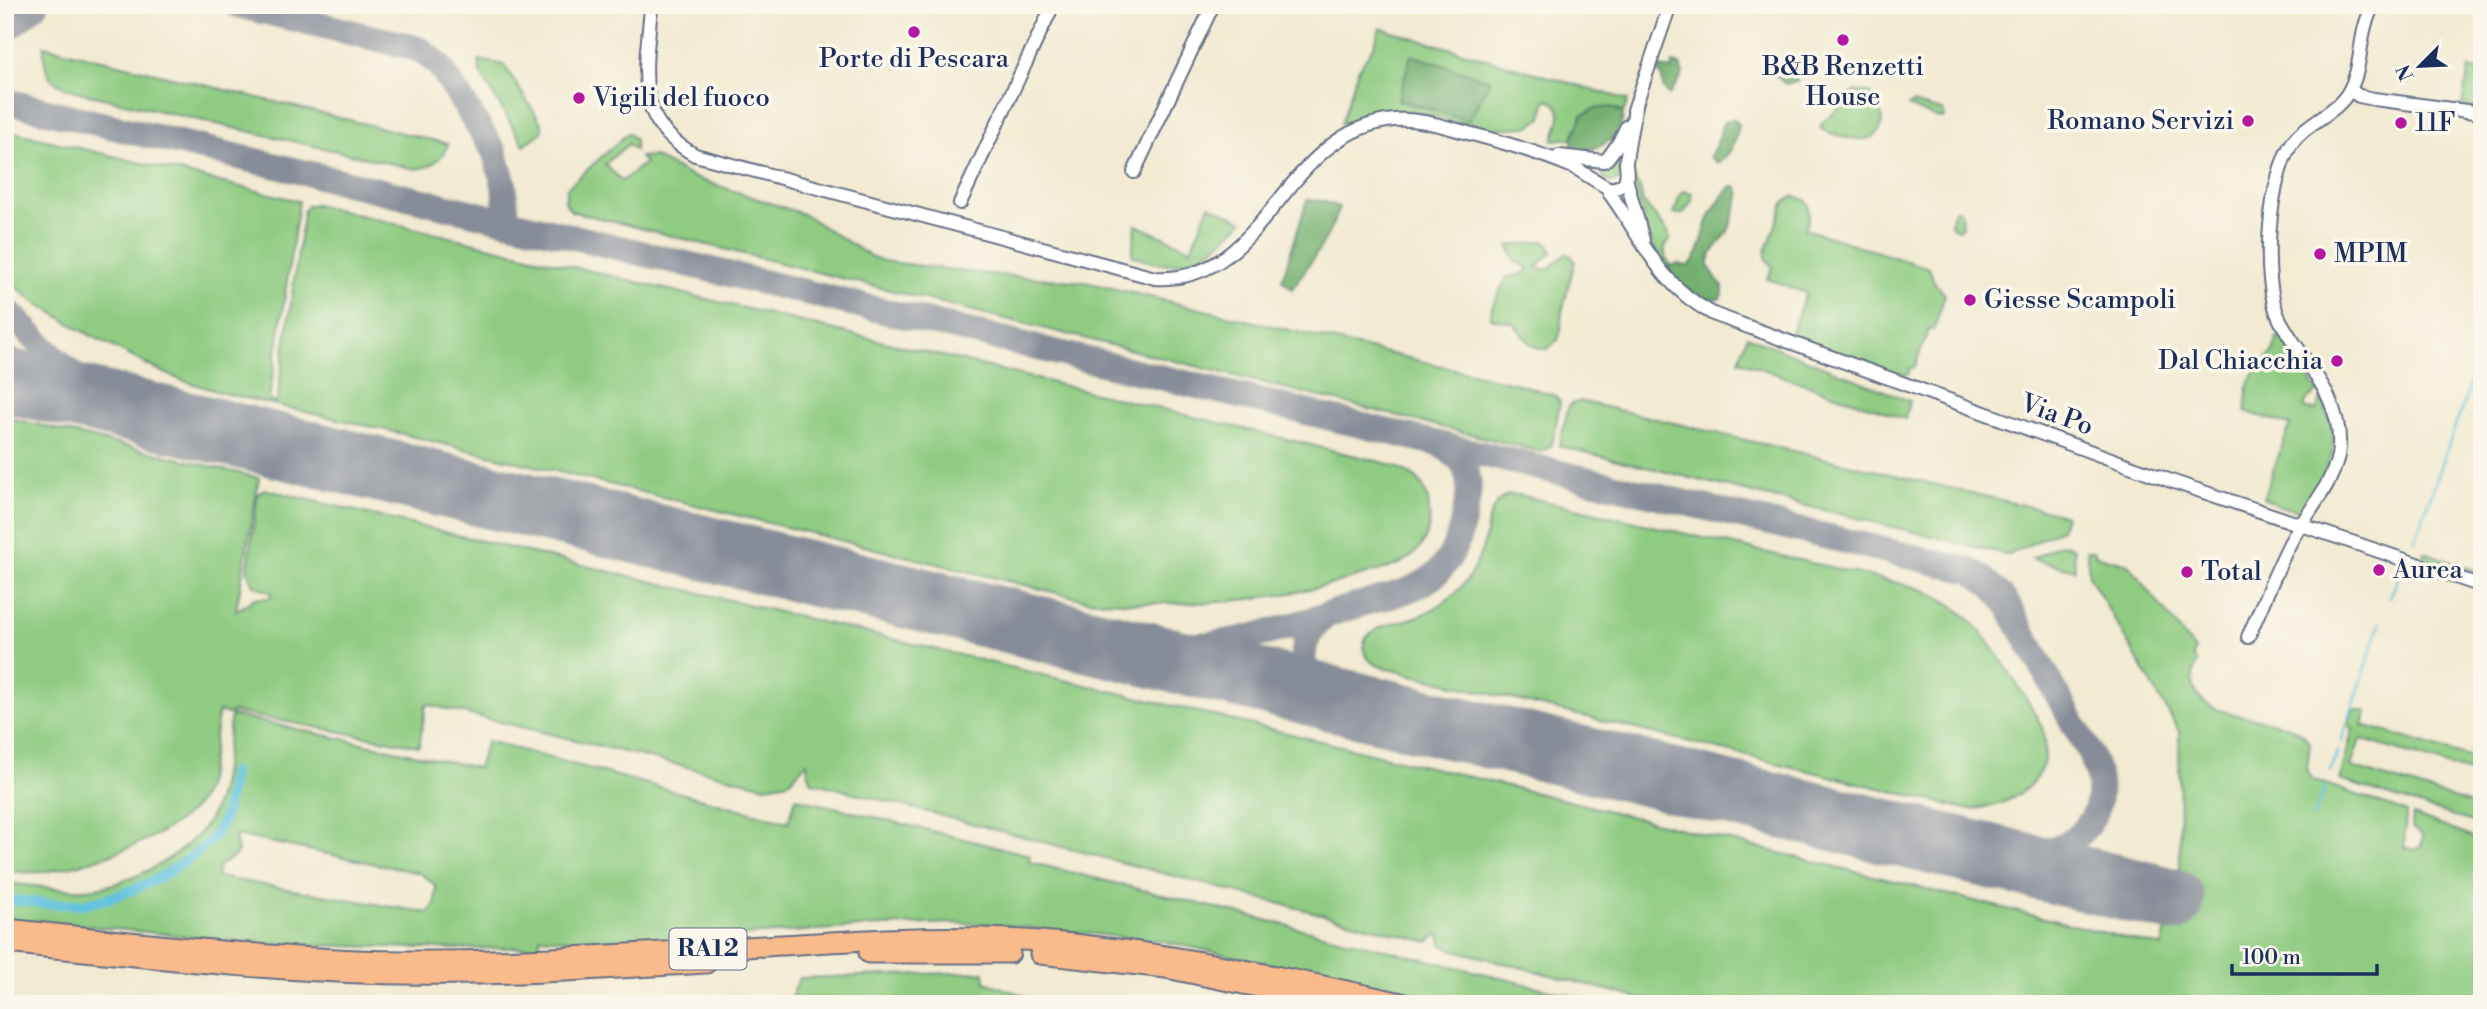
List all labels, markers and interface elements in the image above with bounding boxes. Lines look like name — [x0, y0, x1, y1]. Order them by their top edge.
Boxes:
marker: Porte di Pescara — [906, 24, 922, 40]
marker: B&B Renzetti House — [1835, 32, 1851, 48]
north arrow — [2386, 32, 2456, 102]
place label: Porte di Pescara — [819, 43, 1010, 75]
place label: B&B Renzetti House — [1761, 51, 1924, 113]
text: N — [2391, 61, 2419, 84]
place label: Vigili del fuoco — [592, 82, 770, 114]
marker: Vigili del fuoco — [571, 90, 587, 106]
place label: Romano Servizi — [2047, 105, 2234, 137]
place label: 11F — [2415, 107, 2455, 139]
marker: Romano Servizi — [2240, 113, 2256, 129]
marker: 11F — [2393, 115, 2409, 131]
place label: MPIM — [2334, 238, 2408, 270]
marker: MPIM — [2312, 246, 2328, 262]
place label: Giesse Scampoli — [1984, 284, 2176, 316]
marker: Giesse Scampoli — [1962, 292, 1978, 308]
place label: Dal Chiacchia — [2158, 345, 2324, 377]
marker: Dal Chiacchia — [2329, 353, 2345, 369]
street label: Via Po — [2015, 387, 2098, 443]
place label: Aurea — [2392, 554, 2464, 586]
place label: Total — [2201, 556, 2262, 588]
marker: Aurea — [2371, 562, 2387, 578]
marker: Total — [2179, 564, 2195, 580]
road number: RA12 — [670, 929, 746, 970]
scale bar — [2232, 932, 2377, 976]
text: 100 m — [2242, 945, 2301, 971]

